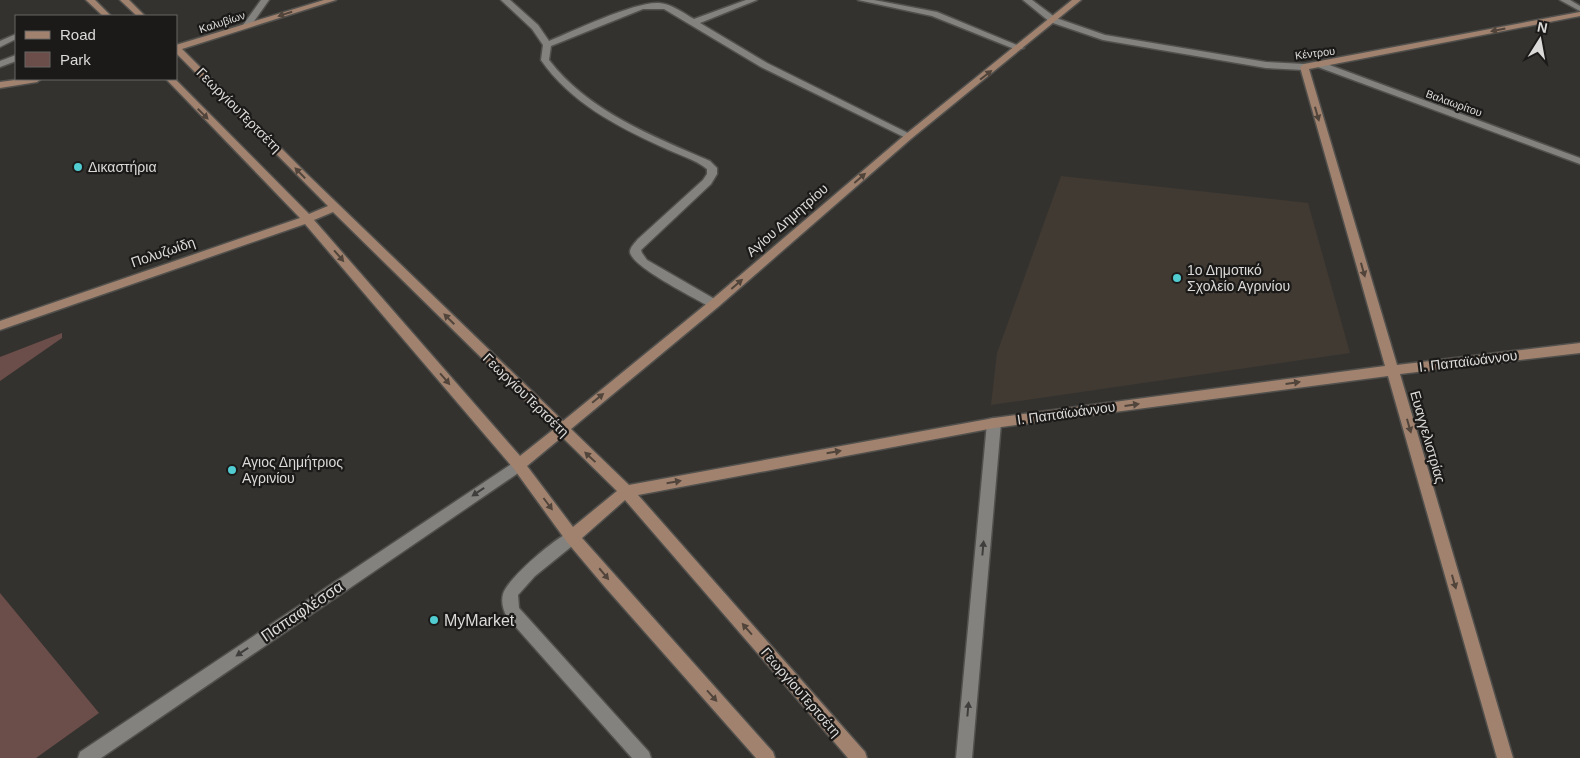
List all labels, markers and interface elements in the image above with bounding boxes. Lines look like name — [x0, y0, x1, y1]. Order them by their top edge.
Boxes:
street label: Καλυβίων — [197, 9, 247, 35]
one-way arrow — [278, 10, 293, 18]
legend — [15, 15, 178, 80]
north arrow — [1515, 15, 1565, 65]
text: N — [1536, 18, 1549, 36]
text: Road — [60, 26, 96, 43]
one-way arrow — [1490, 26, 1505, 34]
street label: Κέντρου — [1294, 45, 1336, 61]
text: Park — [60, 51, 91, 68]
street label: ΓεωργίουΤερτσέτη — [193, 64, 285, 156]
one-way arrow — [979, 70, 993, 80]
street label: Βαλαωρίτου — [1424, 87, 1484, 119]
one-way arrow — [1314, 107, 1322, 122]
one-way arrow — [197, 108, 209, 120]
place label: Δικαστήρια — [88, 159, 157, 175]
marker: Δικαστήρια — [72, 161, 84, 173]
one-way arrow — [294, 167, 306, 179]
one-way arrow — [854, 172, 866, 184]
street label: Αγίου Δημητρίου — [743, 180, 831, 260]
street label: Πολυζωίδη — [129, 234, 197, 270]
one-way arrow — [333, 249, 344, 262]
place label: 1ο Δημοτικό Σχολείο Αγρινίου — [1187, 262, 1290, 294]
one-way arrow — [1360, 262, 1368, 277]
marker: 1ο Δημοτικό Σχολείο Αγρινίου — [1171, 272, 1183, 284]
one-way arrow — [731, 278, 743, 290]
one-way arrow — [443, 313, 455, 325]
street label: Ι. Παπαϊωάννου — [1418, 347, 1518, 375]
street label: ΓεωργίουΤερτσέτη — [480, 350, 572, 440]
one-way arrow — [439, 372, 450, 385]
one-way arrow — [1286, 379, 1302, 387]
street label: Ευαγγελιστρίας — [1407, 389, 1449, 485]
one-way arrow — [591, 392, 604, 403]
street label: Ι. Παπαϊωάννου — [1016, 398, 1116, 428]
one-way arrow — [1124, 400, 1140, 408]
one-way arrow — [1405, 418, 1413, 433]
one-way arrow — [826, 448, 842, 456]
one-way arrow — [585, 451, 597, 463]
place label: Αγιος Δημήτριος Αγρινίου — [242, 454, 343, 486]
marker: Αγιος Δημήτριος Αγρινίου — [226, 464, 238, 476]
one-way arrow — [666, 477, 682, 485]
one-way arrow — [472, 487, 485, 497]
one-way arrow — [543, 497, 553, 511]
one-way arrow — [979, 539, 987, 555]
one-way arrow — [598, 568, 609, 580]
one-way arrow — [1451, 574, 1459, 589]
street label: Παπαφλέσσα — [258, 577, 346, 645]
place label: MyMarket — [444, 612, 515, 629]
marker: MyMarket — [428, 614, 440, 626]
one-way arrow — [741, 623, 752, 636]
street label: ΓεωργίουΤερτσέτη — [758, 644, 844, 740]
one-way arrow — [235, 647, 249, 656]
one-way arrow — [706, 689, 718, 701]
one-way arrow — [964, 701, 972, 717]

